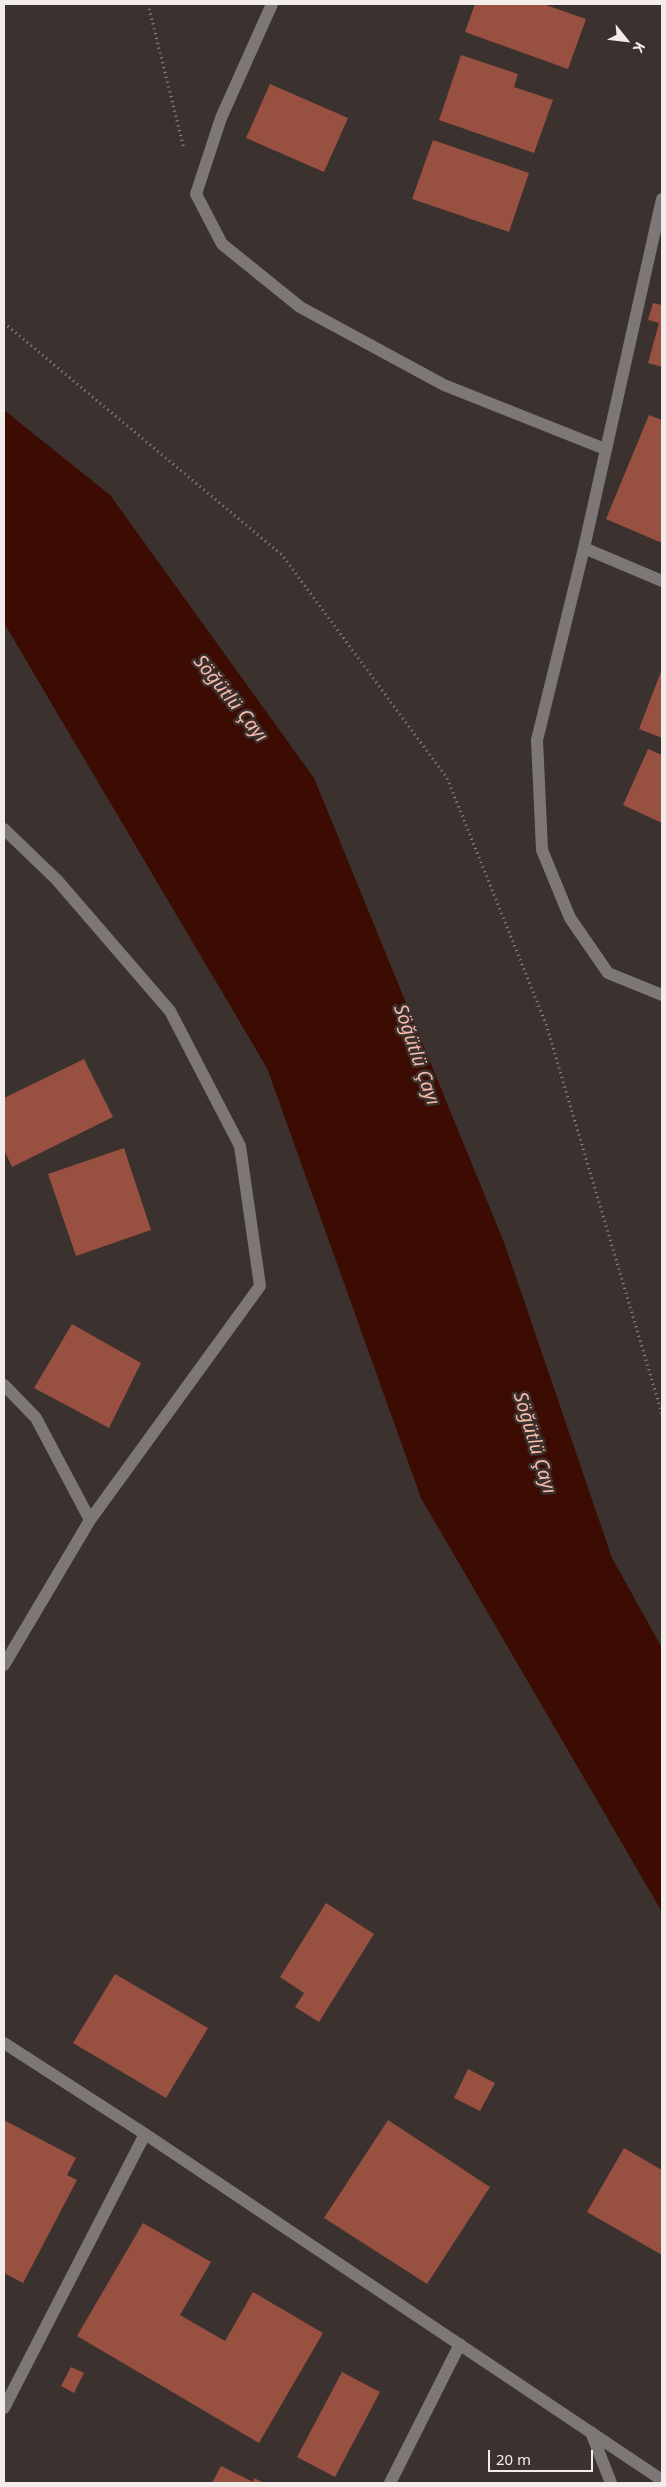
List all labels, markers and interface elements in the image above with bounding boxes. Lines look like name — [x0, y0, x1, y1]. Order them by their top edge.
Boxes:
north arrow — [601, 15, 651, 65]
text: K — [629, 39, 650, 56]
water label: Söğütlü Çayı — [188, 651, 272, 747]
water label: Söğütlü Çayı — [388, 1002, 444, 1108]
water label: Söğütlü Çayı — [508, 1389, 560, 1497]
scale bar — [491, 2440, 596, 2472]
text: 20 m — [496, 2449, 531, 2469]

